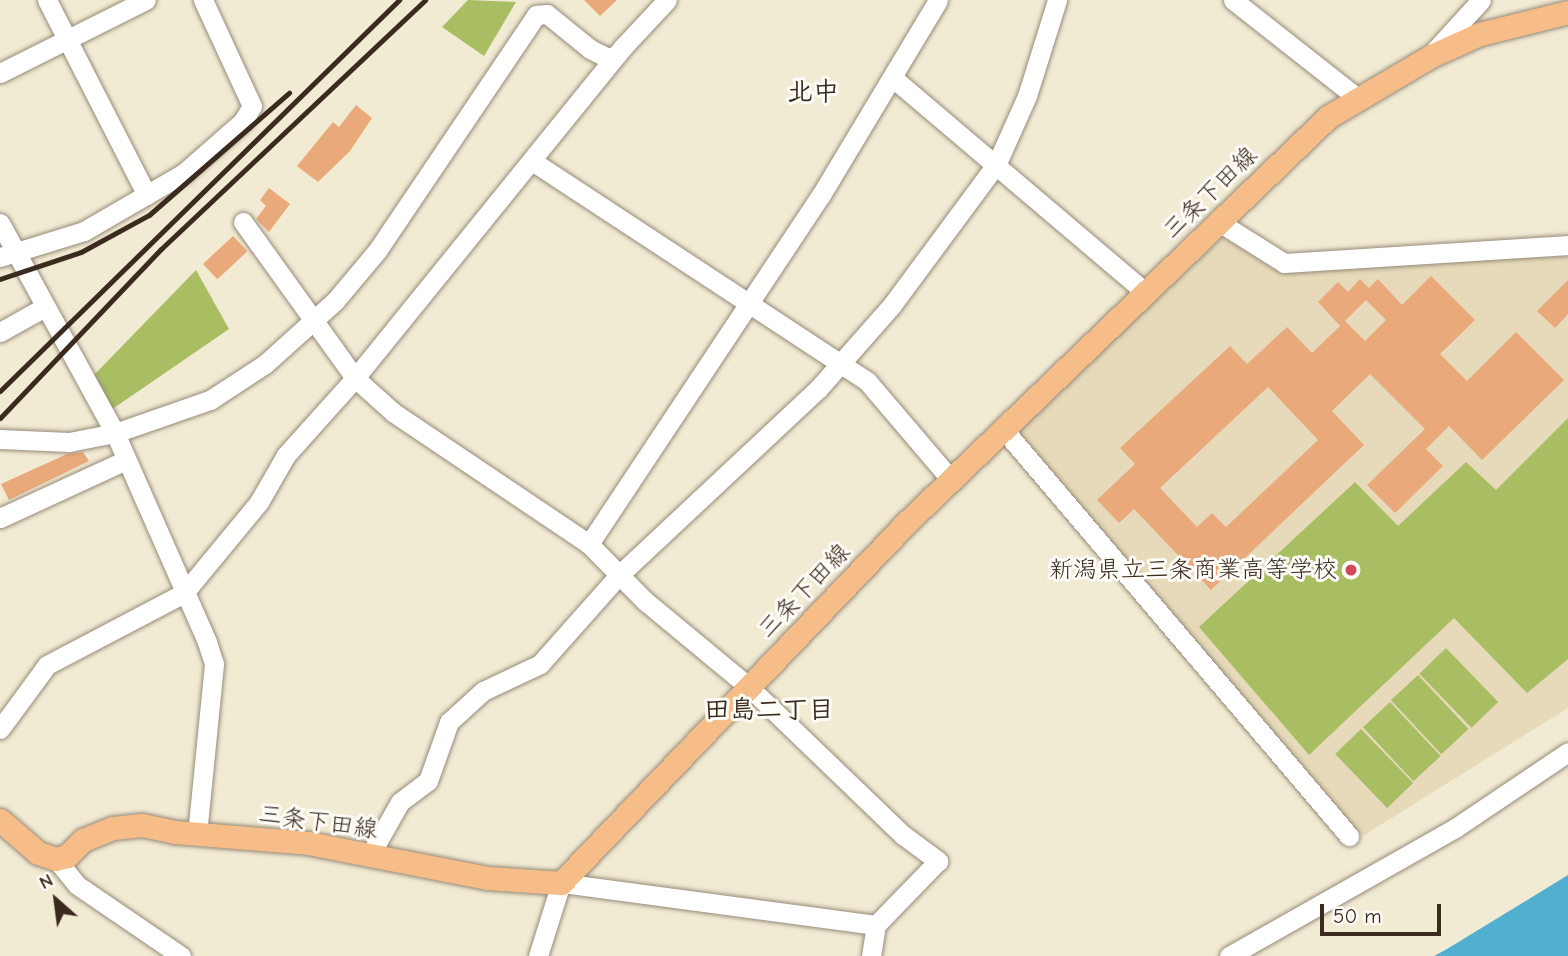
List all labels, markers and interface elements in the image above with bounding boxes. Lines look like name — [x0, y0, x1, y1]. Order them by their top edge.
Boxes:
district label: 北中 — [787, 77, 839, 109]
street label: 三条下田線 — [1157, 141, 1263, 245]
street label: 三条下田線 — [752, 538, 856, 644]
place label: 新潟県立三条商業高等学校 — [1049, 556, 1337, 584]
marker: 新潟県立三条商業高等学校 — [1343, 562, 1359, 578]
district label: 田島二丁目 — [704, 695, 834, 727]
street label: 三条下田線 — [257, 799, 379, 845]
north arrow — [21, 865, 91, 935]
text: N — [35, 869, 57, 894]
scale bar — [1323, 890, 1444, 934]
text: 50 m — [1333, 904, 1382, 928]

